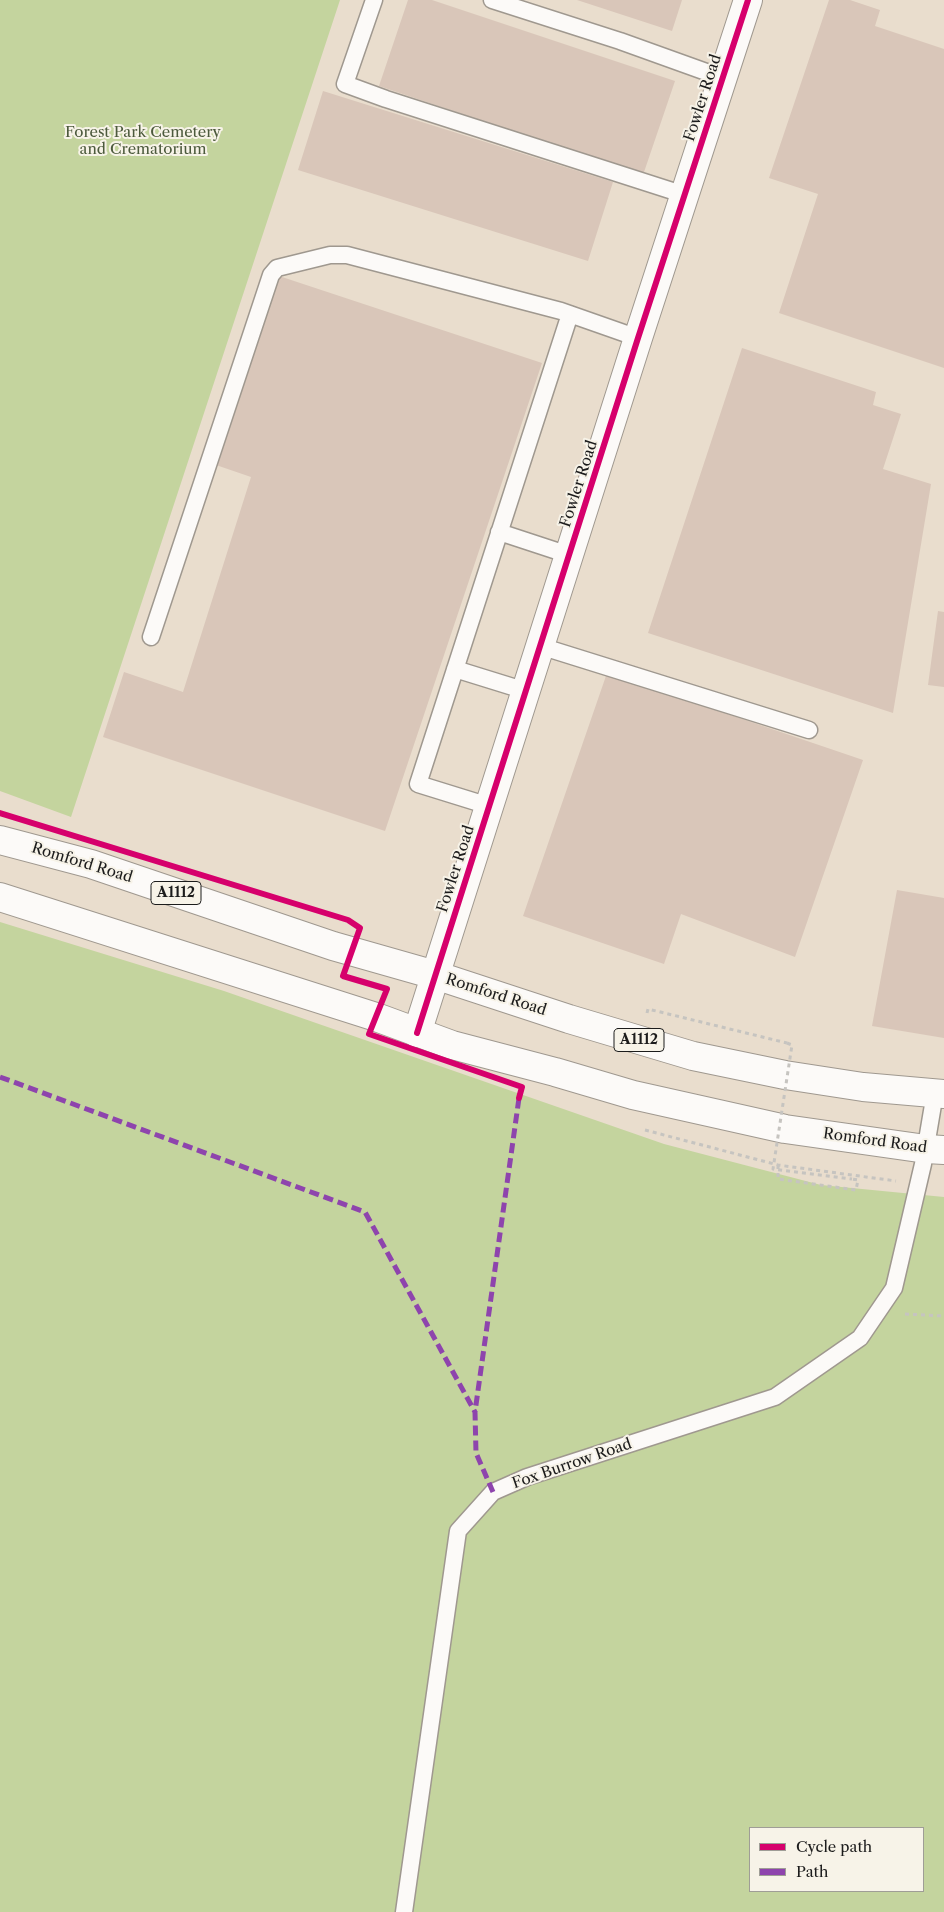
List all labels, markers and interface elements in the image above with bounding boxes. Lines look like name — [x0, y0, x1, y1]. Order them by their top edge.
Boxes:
street label: Fowler Road — [680, 52, 726, 144]
park label: Forest Park Cemetery and Crematorium — [65, 124, 221, 159]
street label: Fowler Road — [556, 438, 602, 530]
street label: Fowler Road — [433, 823, 479, 915]
street label: Romford Road — [29, 839, 135, 887]
road number: A1112 — [151, 881, 201, 904]
street label: Romford Road — [443, 970, 549, 1020]
road number: A1112 — [614, 1028, 664, 1052]
street label: Romford Road — [822, 1125, 928, 1157]
street label: Fox Burrow Road — [510, 1435, 634, 1493]
legend — [749, 1827, 924, 1892]
text: Cycle path — [796, 1837, 872, 1856]
text: Path — [796, 1862, 828, 1881]

